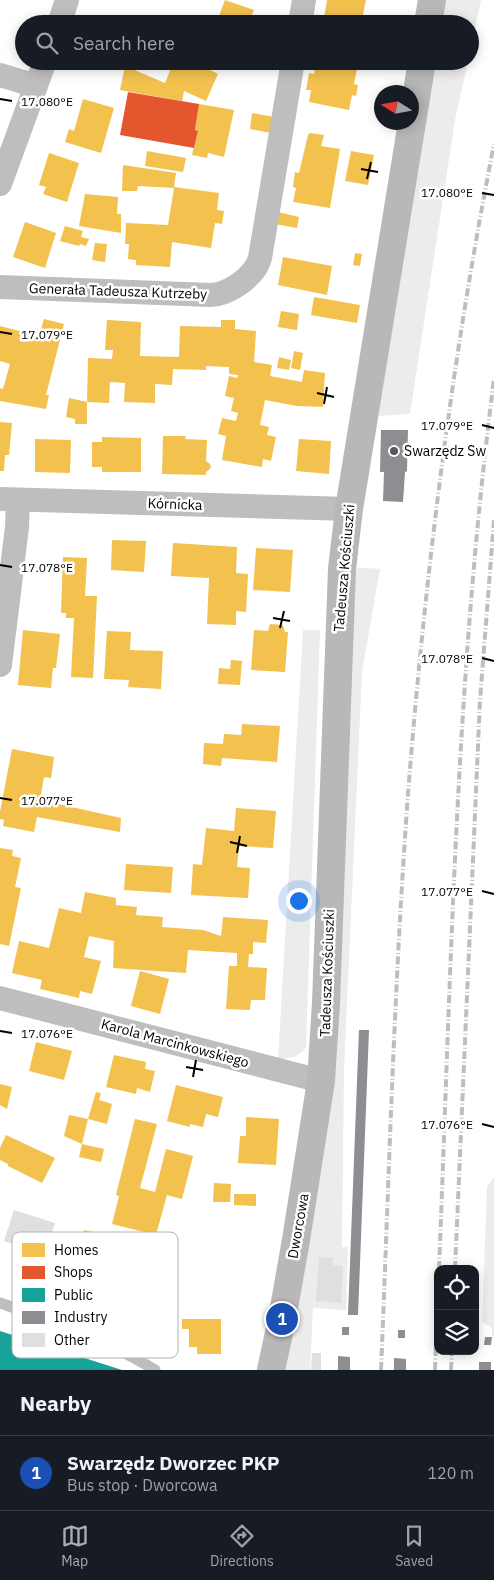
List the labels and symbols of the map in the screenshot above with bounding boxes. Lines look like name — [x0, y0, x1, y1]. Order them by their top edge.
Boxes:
north arrow — [374, 85, 419, 130]
text: 17.080°E — [21, 94, 73, 109]
text: 17.080°E — [421, 185, 473, 200]
street label: Generała Tadeusza Kutrzeby — [29, 279, 207, 303]
text: 17.079°E — [21, 327, 73, 342]
text: 17.079°E — [421, 418, 473, 433]
place label: Swarzędz Sw — [404, 442, 486, 460]
marker: Swarzędz Sw — [388, 445, 400, 457]
street label: Kórnicka — [147, 494, 203, 514]
street label: Tadeusza Kościuszki — [329, 503, 359, 633]
text: 17.078°E — [21, 560, 73, 575]
text: 17.078°E — [421, 651, 473, 666]
text: 17.077°E — [21, 793, 73, 808]
text: 17.077°E — [421, 884, 473, 899]
your location — [286, 888, 312, 914]
street label: Tadeusza Kościuszki — [316, 909, 338, 1037]
street label: Karola Marcinkowskiego — [99, 1015, 251, 1071]
text: 17.076°E — [21, 1026, 73, 1041]
text: 17.076°E — [421, 1117, 473, 1132]
street label: Dworcowa — [283, 1192, 313, 1260]
legend — [12, 1232, 178, 1358]
text: Homes — [54, 1241, 99, 1259]
text: Shops — [54, 1263, 93, 1281]
text: Public — [54, 1286, 93, 1304]
pin: 1 — [266, 1300, 298, 1338]
text: Industry — [54, 1308, 108, 1326]
text: Other — [54, 1331, 90, 1349]

